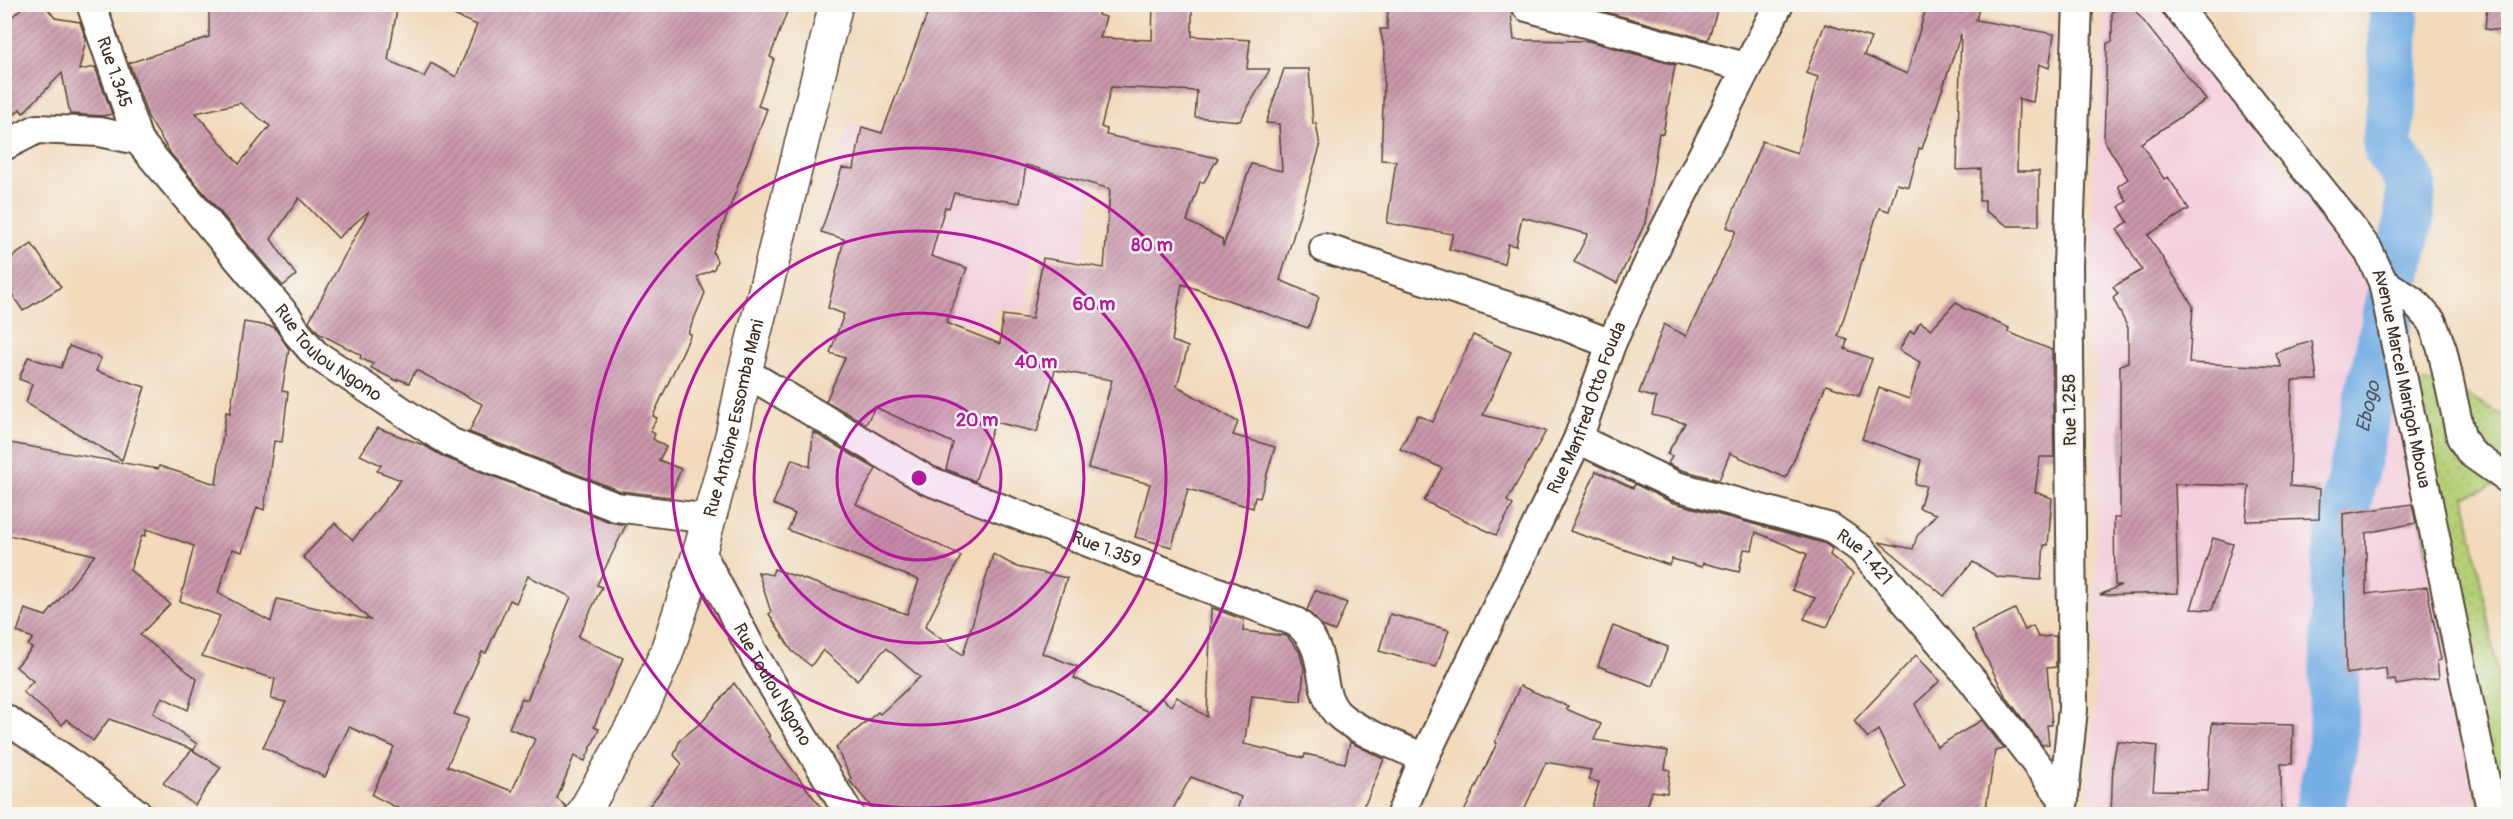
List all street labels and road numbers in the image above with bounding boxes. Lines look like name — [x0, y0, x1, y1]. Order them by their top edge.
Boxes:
street label: Rue 1.345 — [92, 34, 137, 111]
street label: Avenue Marcel Marigoh Mboua — [2367, 264, 2436, 490]
street label: Rue Toulou Ngono — [270, 299, 387, 407]
street label: Rue Antoine Essomba Mani — [698, 317, 769, 520]
street label: Rue Manfred Otto Fouda — [1542, 318, 1631, 498]
street label: Rue 1.258 — [2058, 374, 2082, 446]
street label: Rue 1.421 — [1832, 524, 1898, 590]
street label: Rue 1.359 — [1069, 525, 1144, 573]
street label: Rue Toulou Ngono — [728, 619, 817, 750]

